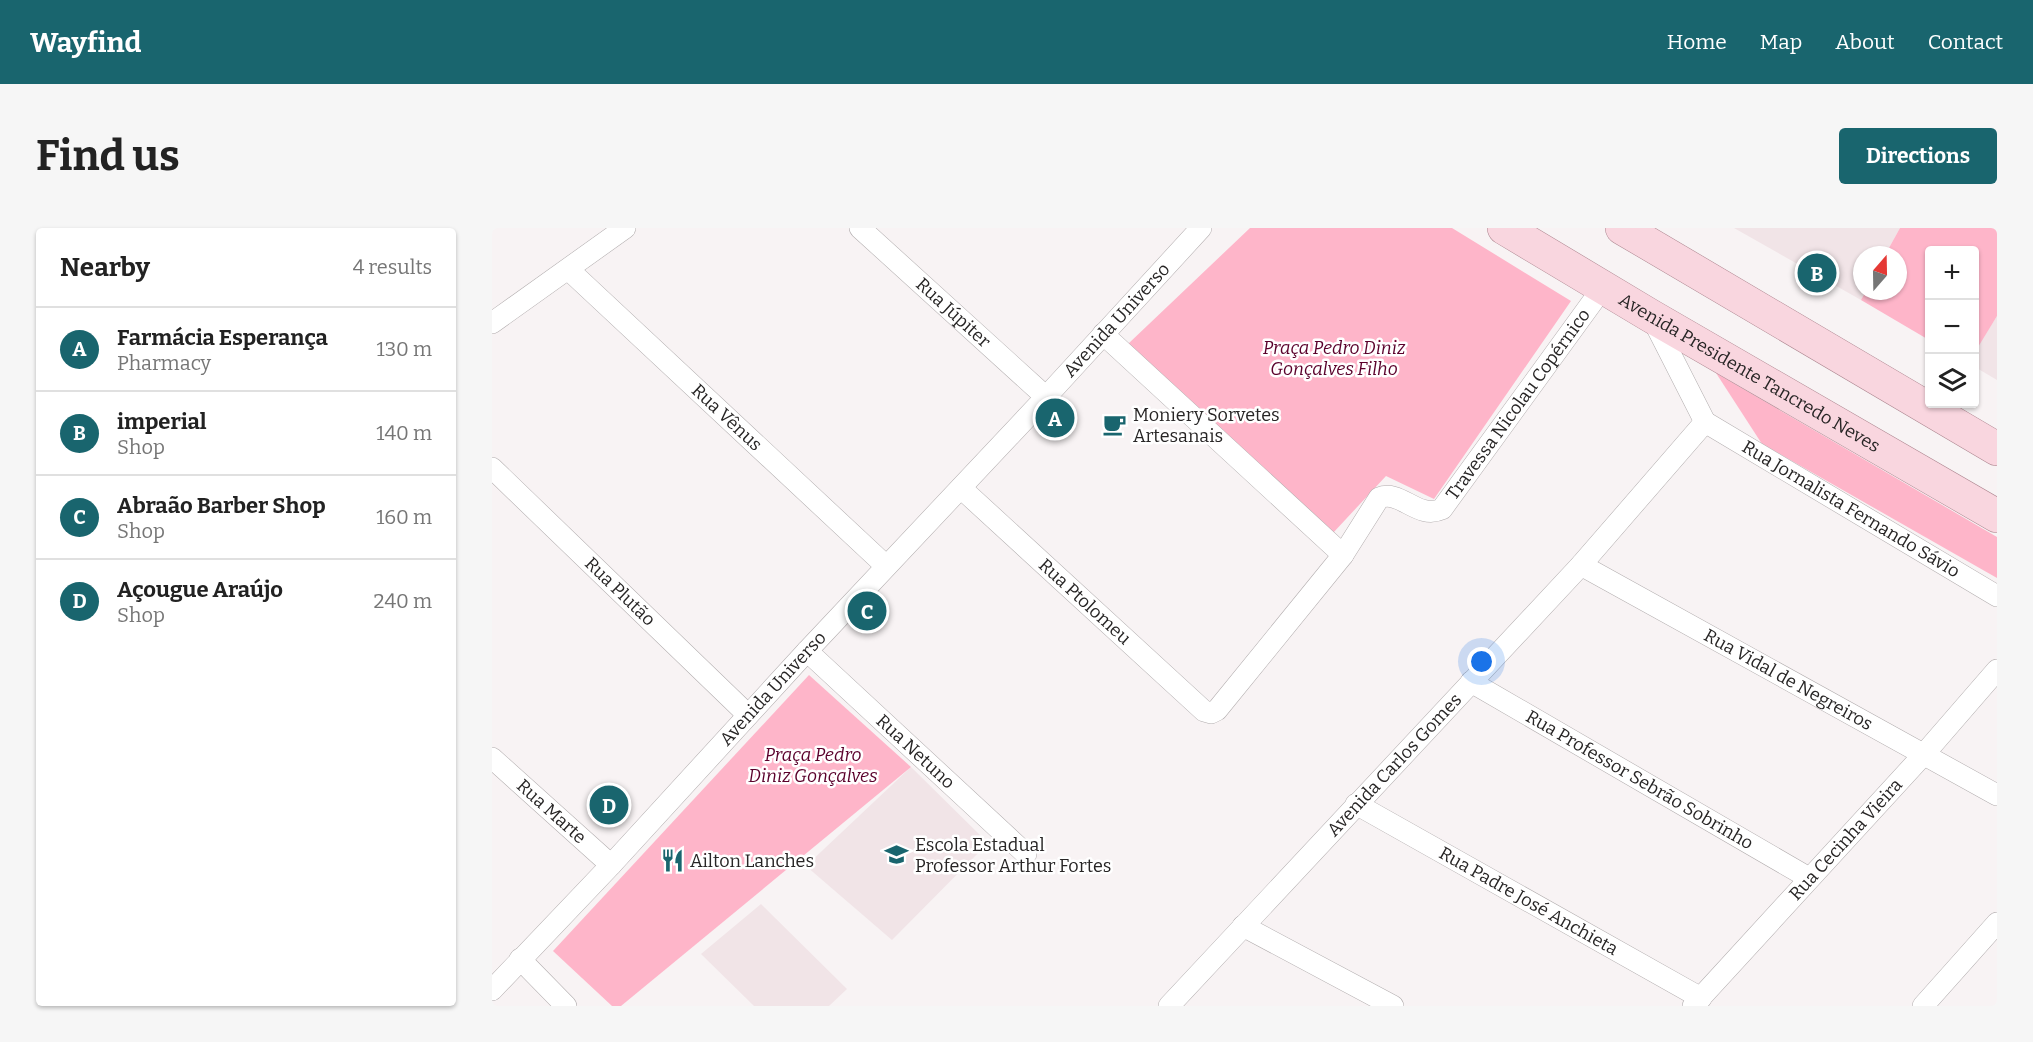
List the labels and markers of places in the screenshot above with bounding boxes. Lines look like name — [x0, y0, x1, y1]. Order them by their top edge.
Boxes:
pin: B — [1798, 250, 1836, 296]
pin: A — [1036, 396, 1074, 441]
place label: Moniery Sorvetes Artesanais — [1133, 404, 1280, 447]
cafe icon: Moniery Sorvetes Artesanais — [1102, 412, 1128, 438]
pin: C — [848, 588, 886, 634]
pin: D — [590, 782, 628, 828]
place label: Escola Estadual Professor Arthur Fortes — [915, 834, 1111, 877]
school or university icon: Escola Estadual Professor Arthur Fortes — [884, 842, 910, 868]
restaurant icon: Ailton Lanches — [659, 848, 685, 874]
place label: Ailton Lanches — [690, 850, 814, 872]

